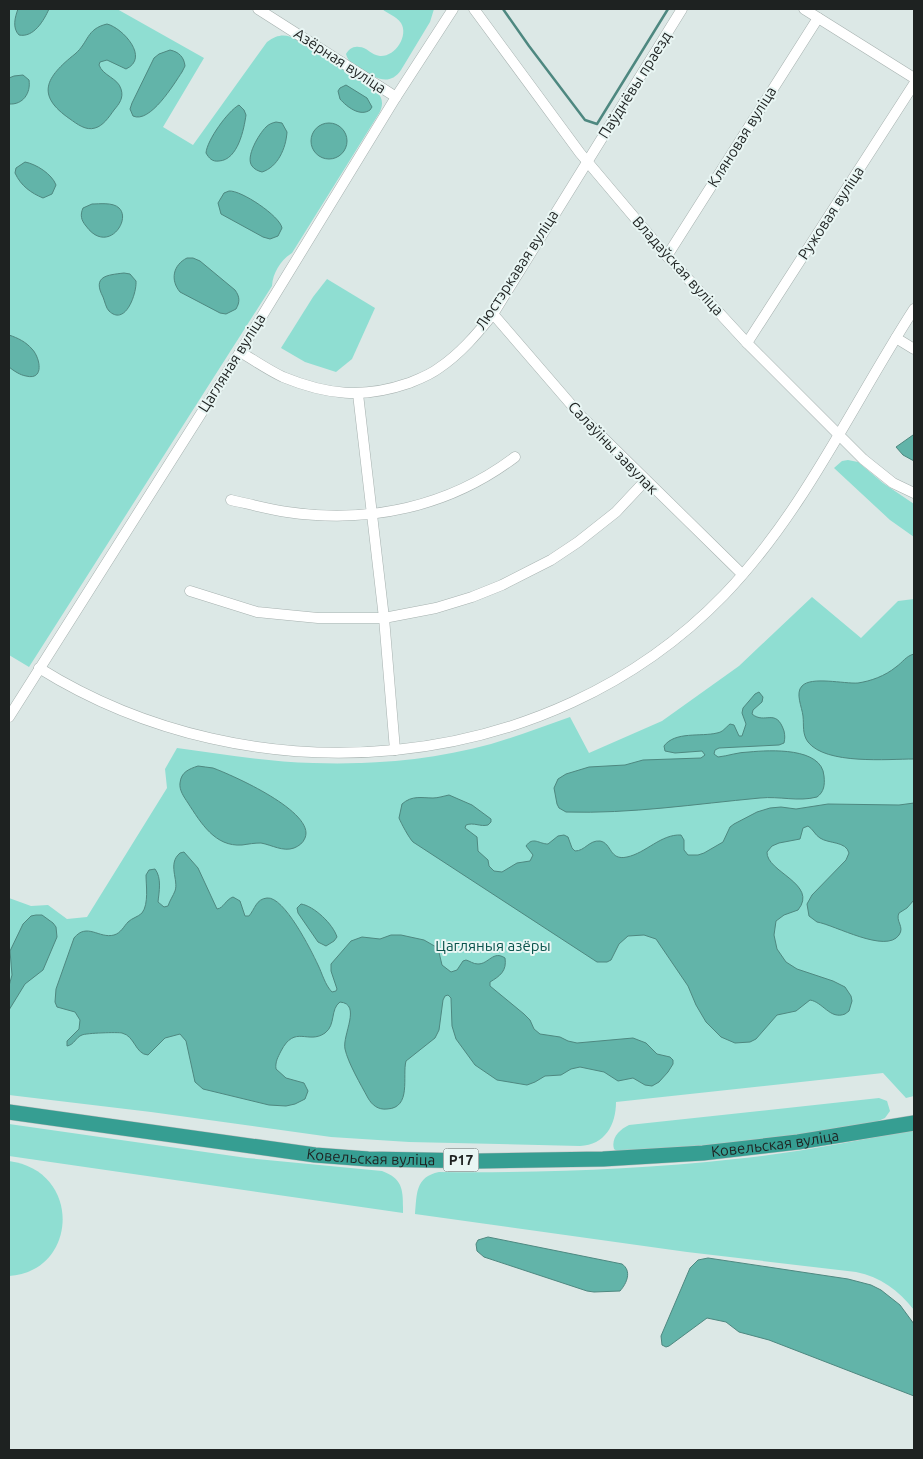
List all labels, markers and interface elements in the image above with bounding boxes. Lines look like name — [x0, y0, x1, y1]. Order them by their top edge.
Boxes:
street label: Азёрная вуліца — [291, 25, 389, 97]
street label: Паўднёвы праезд — [595, 28, 675, 141]
street label: Кляновая вуліца — [704, 83, 779, 190]
street label: Ружовая вуліца — [794, 163, 867, 262]
street label: Люстэркавая вуліца — [472, 207, 562, 333]
street label: Владаўская вуліца — [629, 213, 727, 319]
street label: Цагляная вуліца — [194, 310, 269, 415]
street label: Салаўіны завулак — [565, 398, 662, 498]
park label: Цагляныя азёры — [435, 937, 551, 954]
street label: Ковельская вуліца — [710, 1126, 840, 1160]
street label: Ковельская вуліца — [305, 1145, 435, 1168]
road number: Р17 — [444, 1148, 478, 1172]

